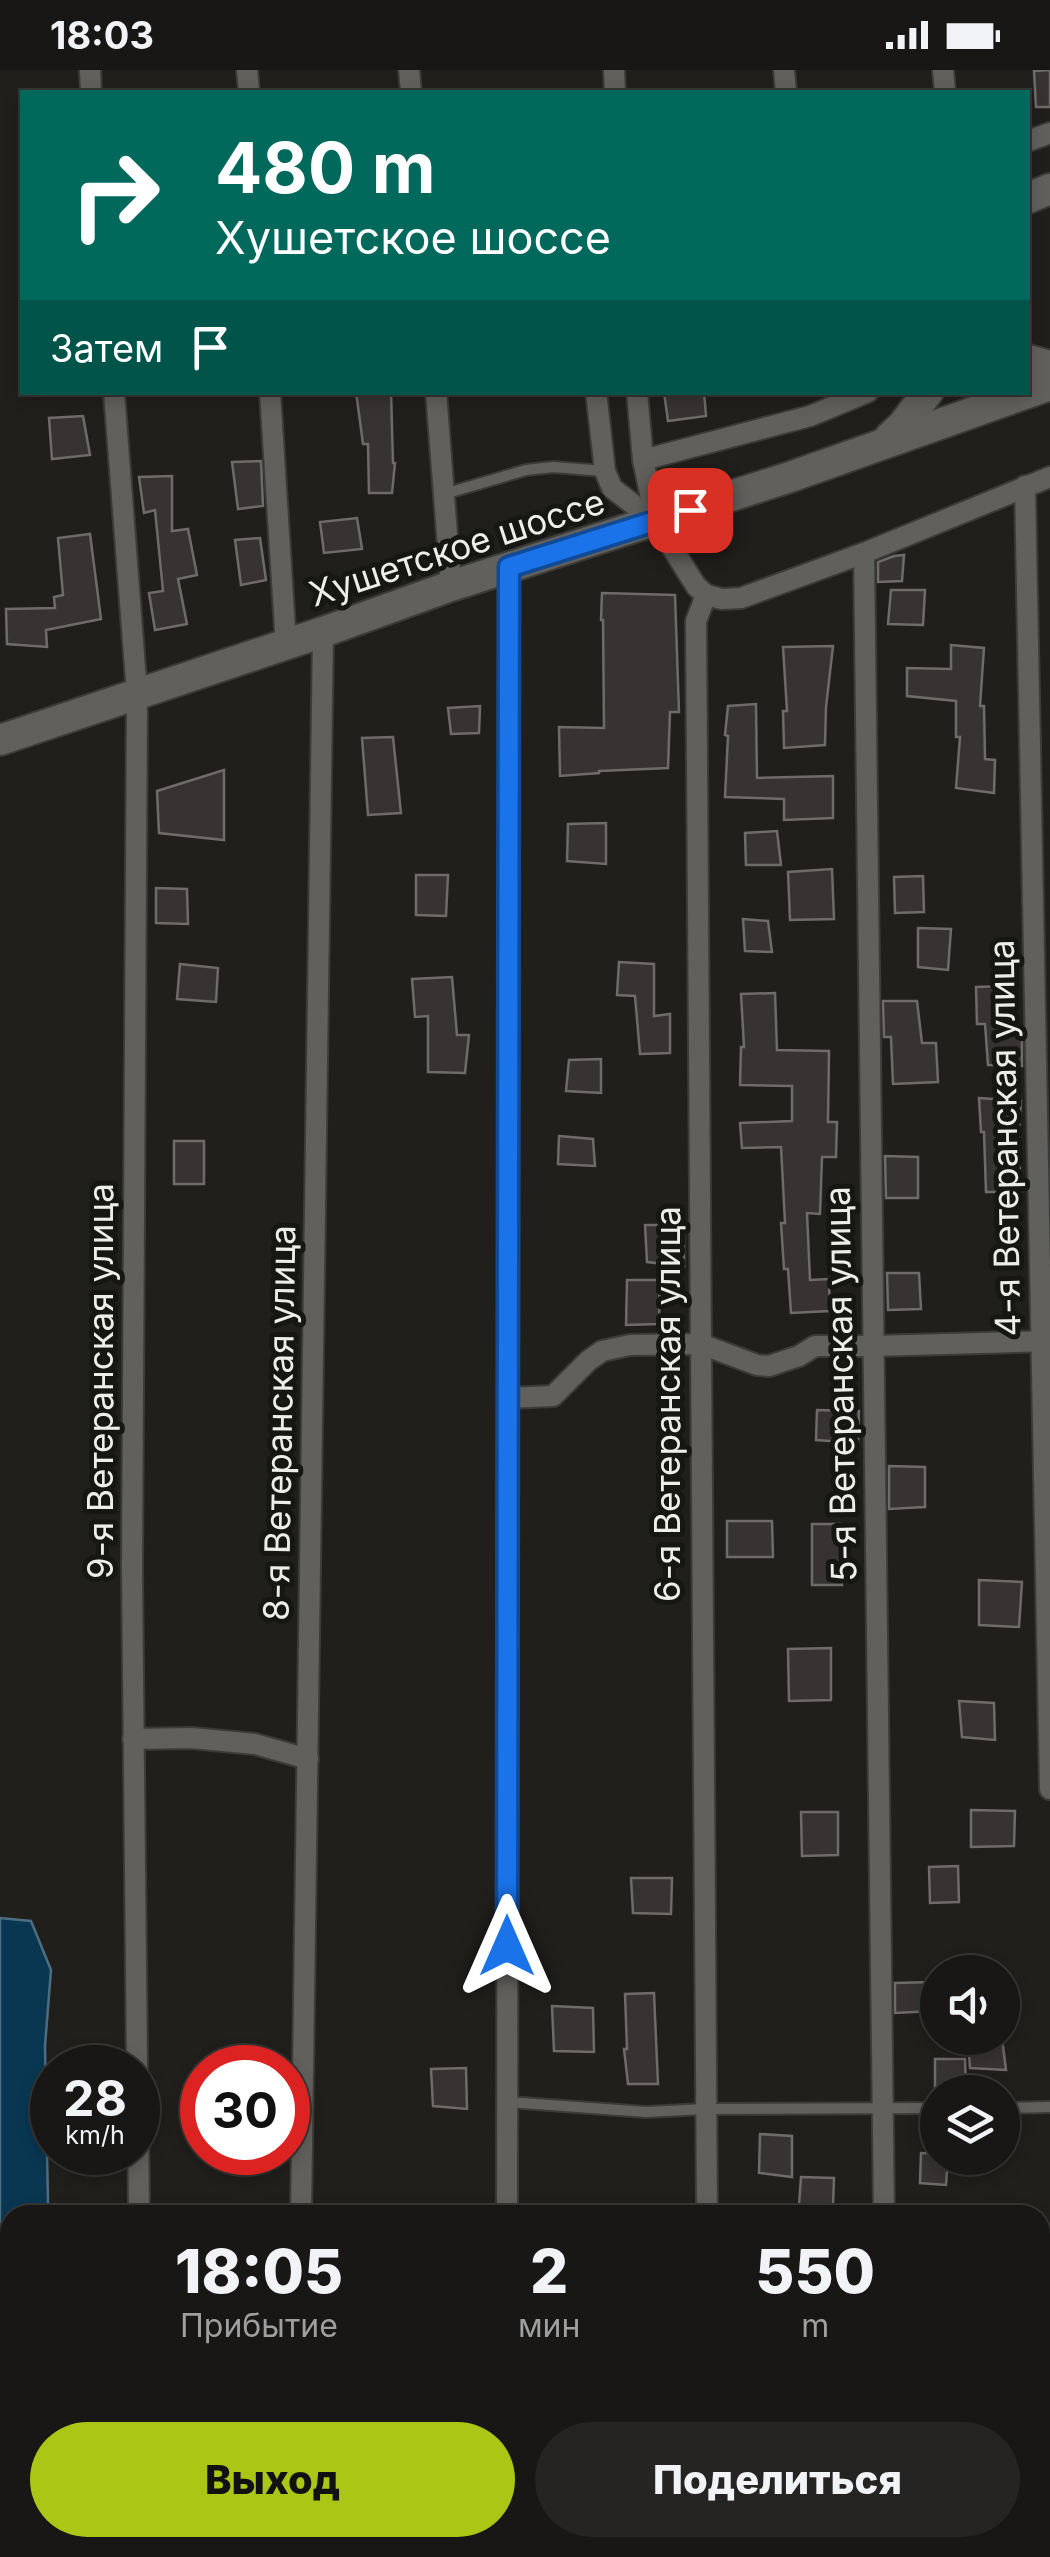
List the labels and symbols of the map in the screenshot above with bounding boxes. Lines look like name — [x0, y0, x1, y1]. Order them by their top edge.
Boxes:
pin — [648, 468, 733, 553]
street label: Хушетское шоссе — [304, 479, 610, 615]
street label: 4-я Ветеранская улица — [980, 939, 1028, 1337]
street label: 9-я Ветеранская улица — [79, 1183, 121, 1579]
street label: 5-я Ветеранская улица — [816, 1186, 864, 1582]
street label: 6-я Ветеранская улица — [646, 1206, 688, 1602]
street label: 8-я Ветеранская улица — [255, 1225, 303, 1621]
position arrow — [455, 1894, 559, 1998]
speed limit sign: 30 — [180, 2045, 310, 2175]

